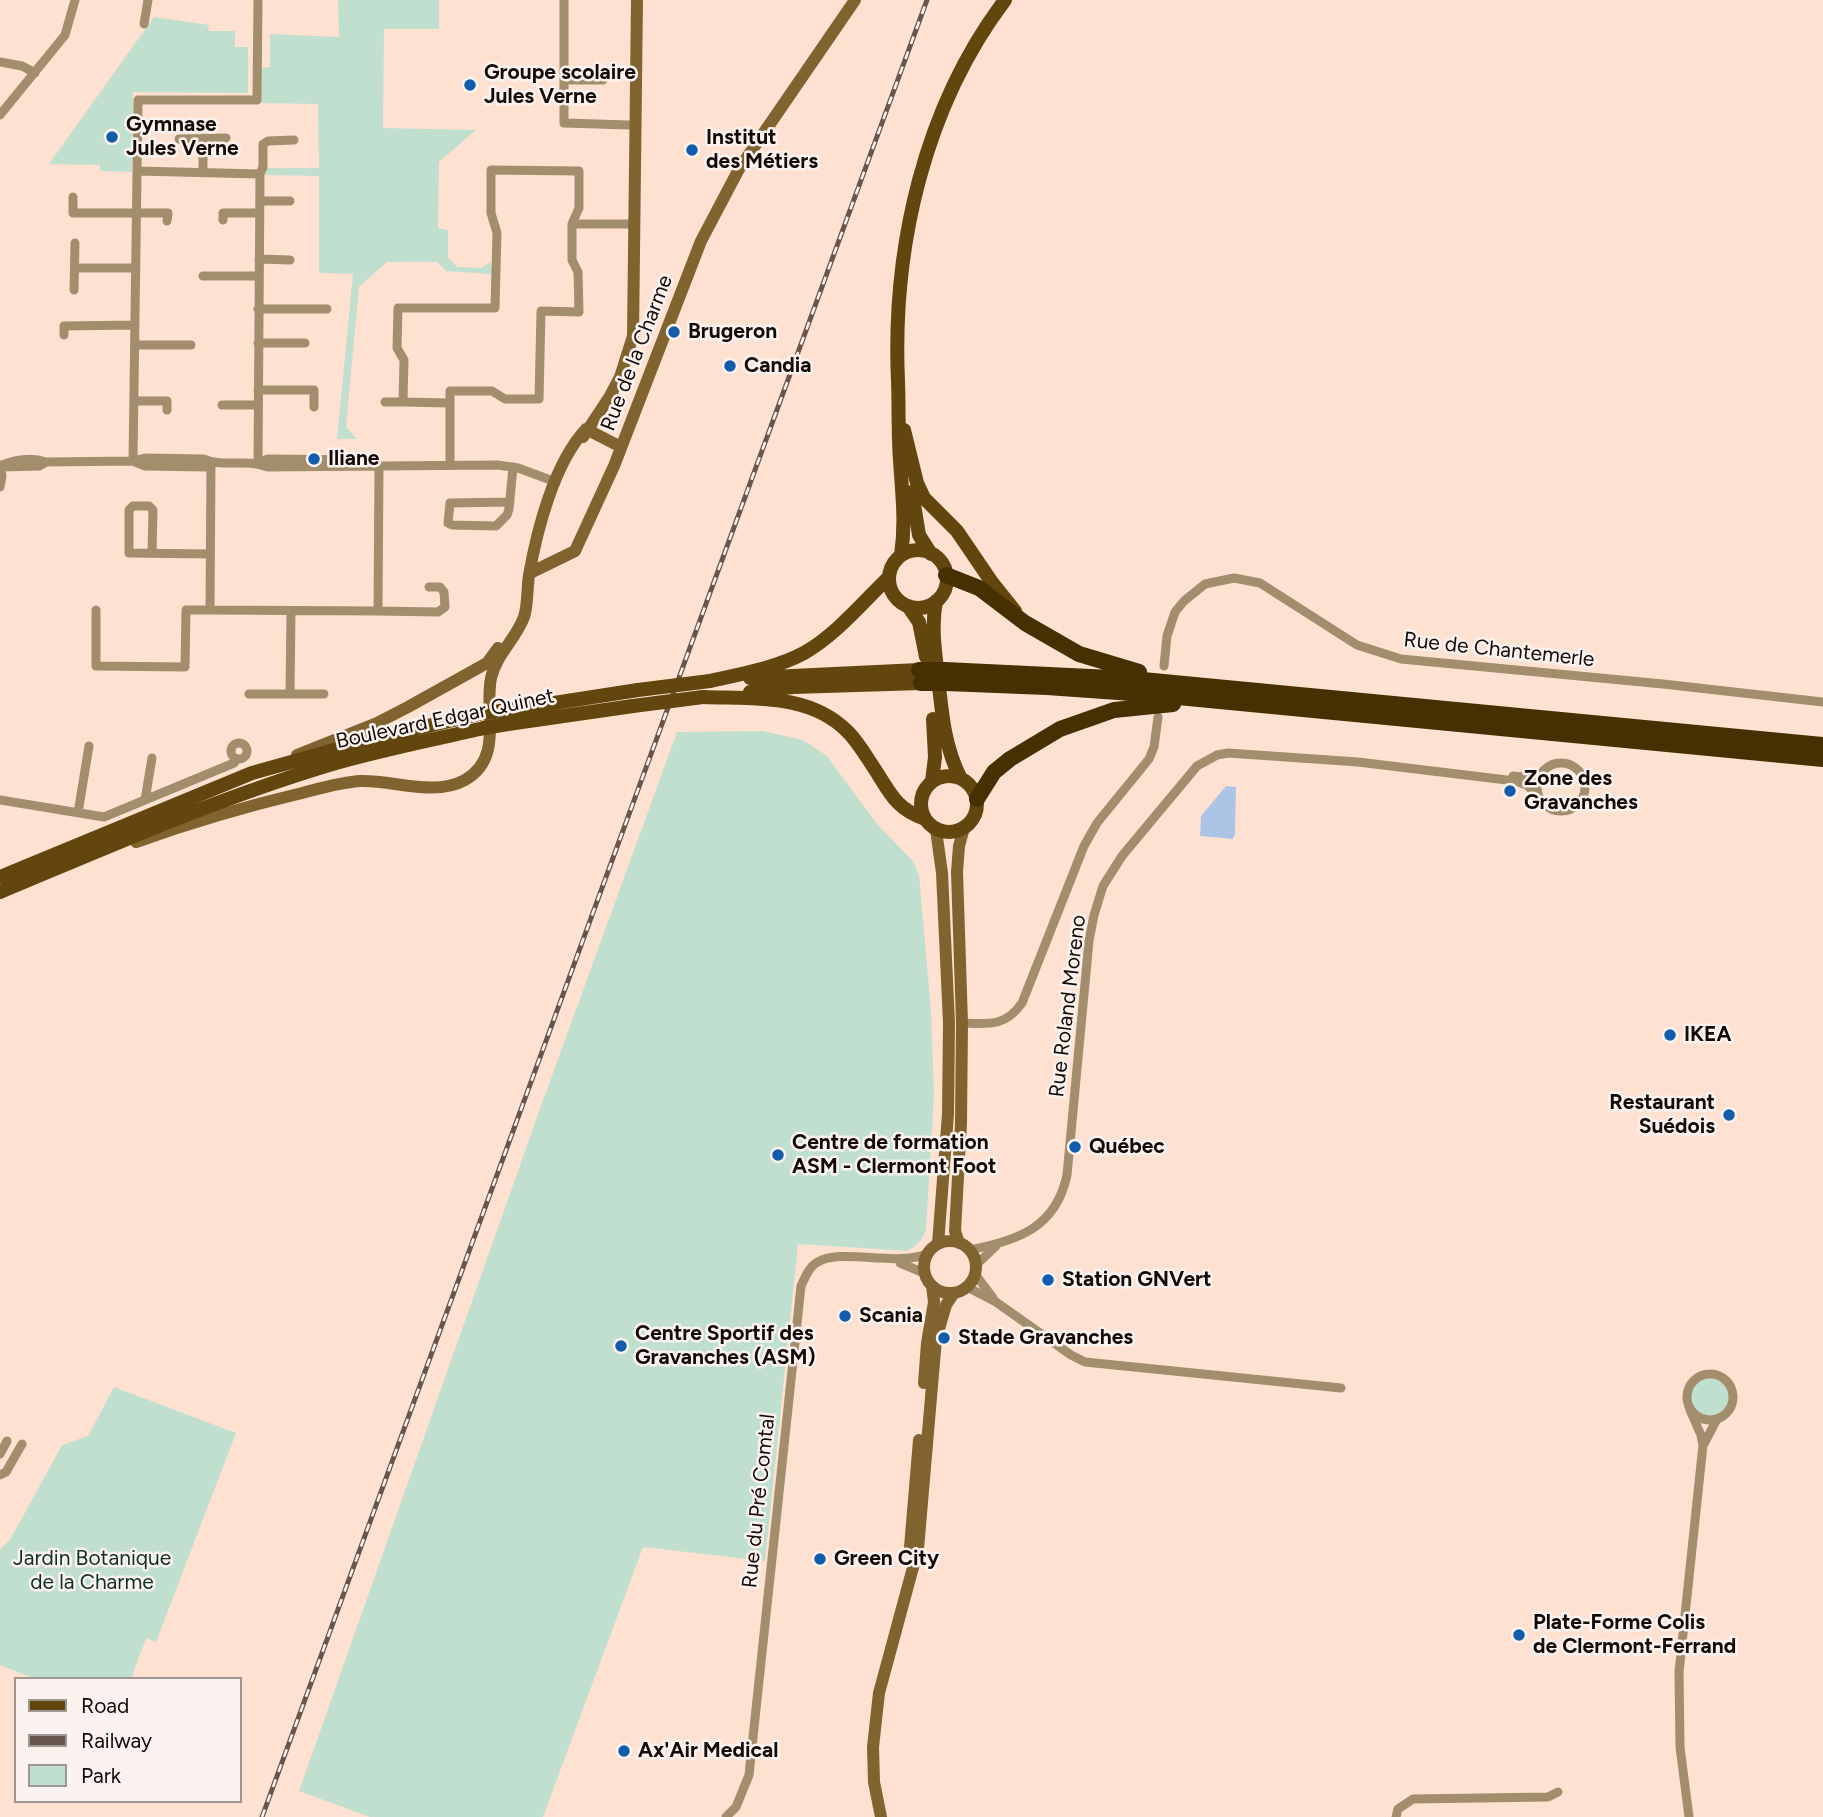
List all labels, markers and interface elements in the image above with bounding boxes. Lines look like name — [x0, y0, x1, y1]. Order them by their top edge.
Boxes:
place label: Groupe scolaire Jules Verne — [484, 60, 636, 110]
marker: Groupe scolaire Jules Verne — [462, 77, 478, 93]
place label: Gymnase Jules Verne — [126, 112, 239, 162]
place label: Institut des Métiers — [706, 125, 818, 175]
marker: Gymnase Jules Verne — [104, 129, 120, 145]
marker: Institut des Métiers — [684, 142, 700, 158]
street label: Rue de la Charme — [596, 271, 678, 435]
place label: Brugeron — [688, 319, 777, 345]
marker: Brugeron — [666, 324, 682, 340]
place label: Candia — [744, 353, 812, 379]
marker: Candia — [722, 358, 738, 374]
place label: Iliane — [328, 446, 379, 472]
marker: Iliane — [306, 451, 322, 467]
street label: Rue de Chantemerle — [1402, 627, 1596, 673]
street label: Boulevard Edgar Quinet — [333, 684, 557, 754]
place label: Zone des Gravanches — [1524, 766, 1638, 816]
marker: Zone des Gravanches — [1502, 783, 1518, 799]
street label: Rue Roland Moreno — [1044, 913, 1092, 1099]
place label: IKEA — [1684, 1022, 1731, 1048]
marker: IKEA — [1662, 1027, 1678, 1043]
place label: Restaurant Suédois — [1609, 1090, 1715, 1140]
marker: Restaurant Suédois — [1721, 1107, 1737, 1123]
place label: Centre de formation ASM - Clermont Foot — [792, 1130, 996, 1180]
place label: Québec — [1089, 1134, 1165, 1160]
marker: Québec — [1067, 1139, 1083, 1155]
marker: Centre de formation ASM - Clermont Foot — [770, 1147, 786, 1163]
place label: Station GNVert — [1062, 1267, 1211, 1293]
marker: Station GNVert — [1040, 1272, 1056, 1288]
place label: Scania — [859, 1303, 923, 1329]
marker: Scania — [837, 1308, 853, 1324]
place label: Centre Sportif des Gravanches (ASM) — [635, 1321, 816, 1371]
place label: Stade Gravanches — [958, 1325, 1133, 1351]
marker: Stade Gravanches — [936, 1330, 952, 1346]
marker: Centre Sportif des Gravanches (ASM) — [613, 1338, 629, 1354]
street label: Rue du Pré Comtal — [737, 1413, 781, 1589]
park label: Jardin Botanique de la Charme — [13, 1546, 171, 1596]
place label: Green City — [834, 1546, 939, 1572]
marker: Green City — [812, 1551, 828, 1567]
place label: Plate-Forme Colis de Clermont-Ferrand — [1533, 1610, 1736, 1660]
marker: Plate-Forme Colis de Clermont-Ferrand — [1511, 1627, 1527, 1643]
legend — [14, 1677, 242, 1803]
text: Road — [81, 1693, 129, 1718]
text: Railway — [81, 1728, 152, 1753]
place label: Ax'Air Medical — [638, 1738, 778, 1764]
marker: Ax'Air Medical — [616, 1743, 632, 1759]
text: Park — [81, 1763, 121, 1788]

